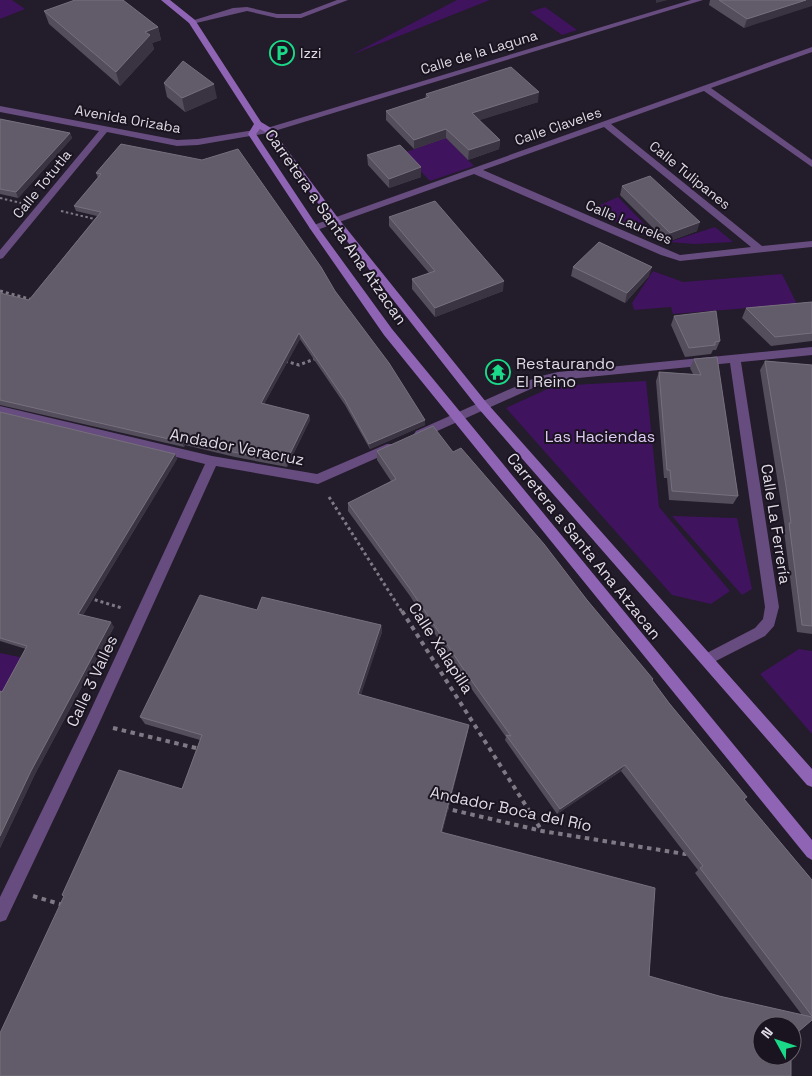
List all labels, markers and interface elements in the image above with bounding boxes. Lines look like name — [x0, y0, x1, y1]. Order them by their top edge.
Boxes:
street label: Calle de la Laguna — [418, 26, 540, 78]
parking icon: Izzi — [269, 40, 295, 66]
place label: Izzi — [300, 44, 321, 62]
street label: Avenida Orizaba — [74, 101, 182, 137]
street label: Calle Claveles — [512, 103, 604, 149]
street label: Carretera a Santa Ana Atzacan — [260, 125, 412, 329]
street label: Calle Tulipanes — [646, 137, 734, 213]
street label: Calle Totutla — [9, 146, 75, 222]
street label: Calle Laureles — [583, 196, 675, 248]
place label: Restaurando El Reino — [516, 353, 615, 392]
temple icon: Restaurando El Reino — [485, 359, 511, 385]
street label: Andador Veracruz — [168, 424, 306, 470]
park label: Las Haciendas — [545, 426, 655, 447]
street label: Carretera a Santa Ana Atzacan — [502, 448, 666, 644]
street label: Calle La Ferrería — [756, 462, 796, 586]
street label: Calle Xalapilla — [404, 598, 478, 698]
street label: Calle 3 Valles — [62, 632, 122, 730]
street label: Andador Boca del Río — [428, 782, 594, 836]
north arrow — [752, 1016, 802, 1066]
text: N — [757, 1023, 777, 1042]

